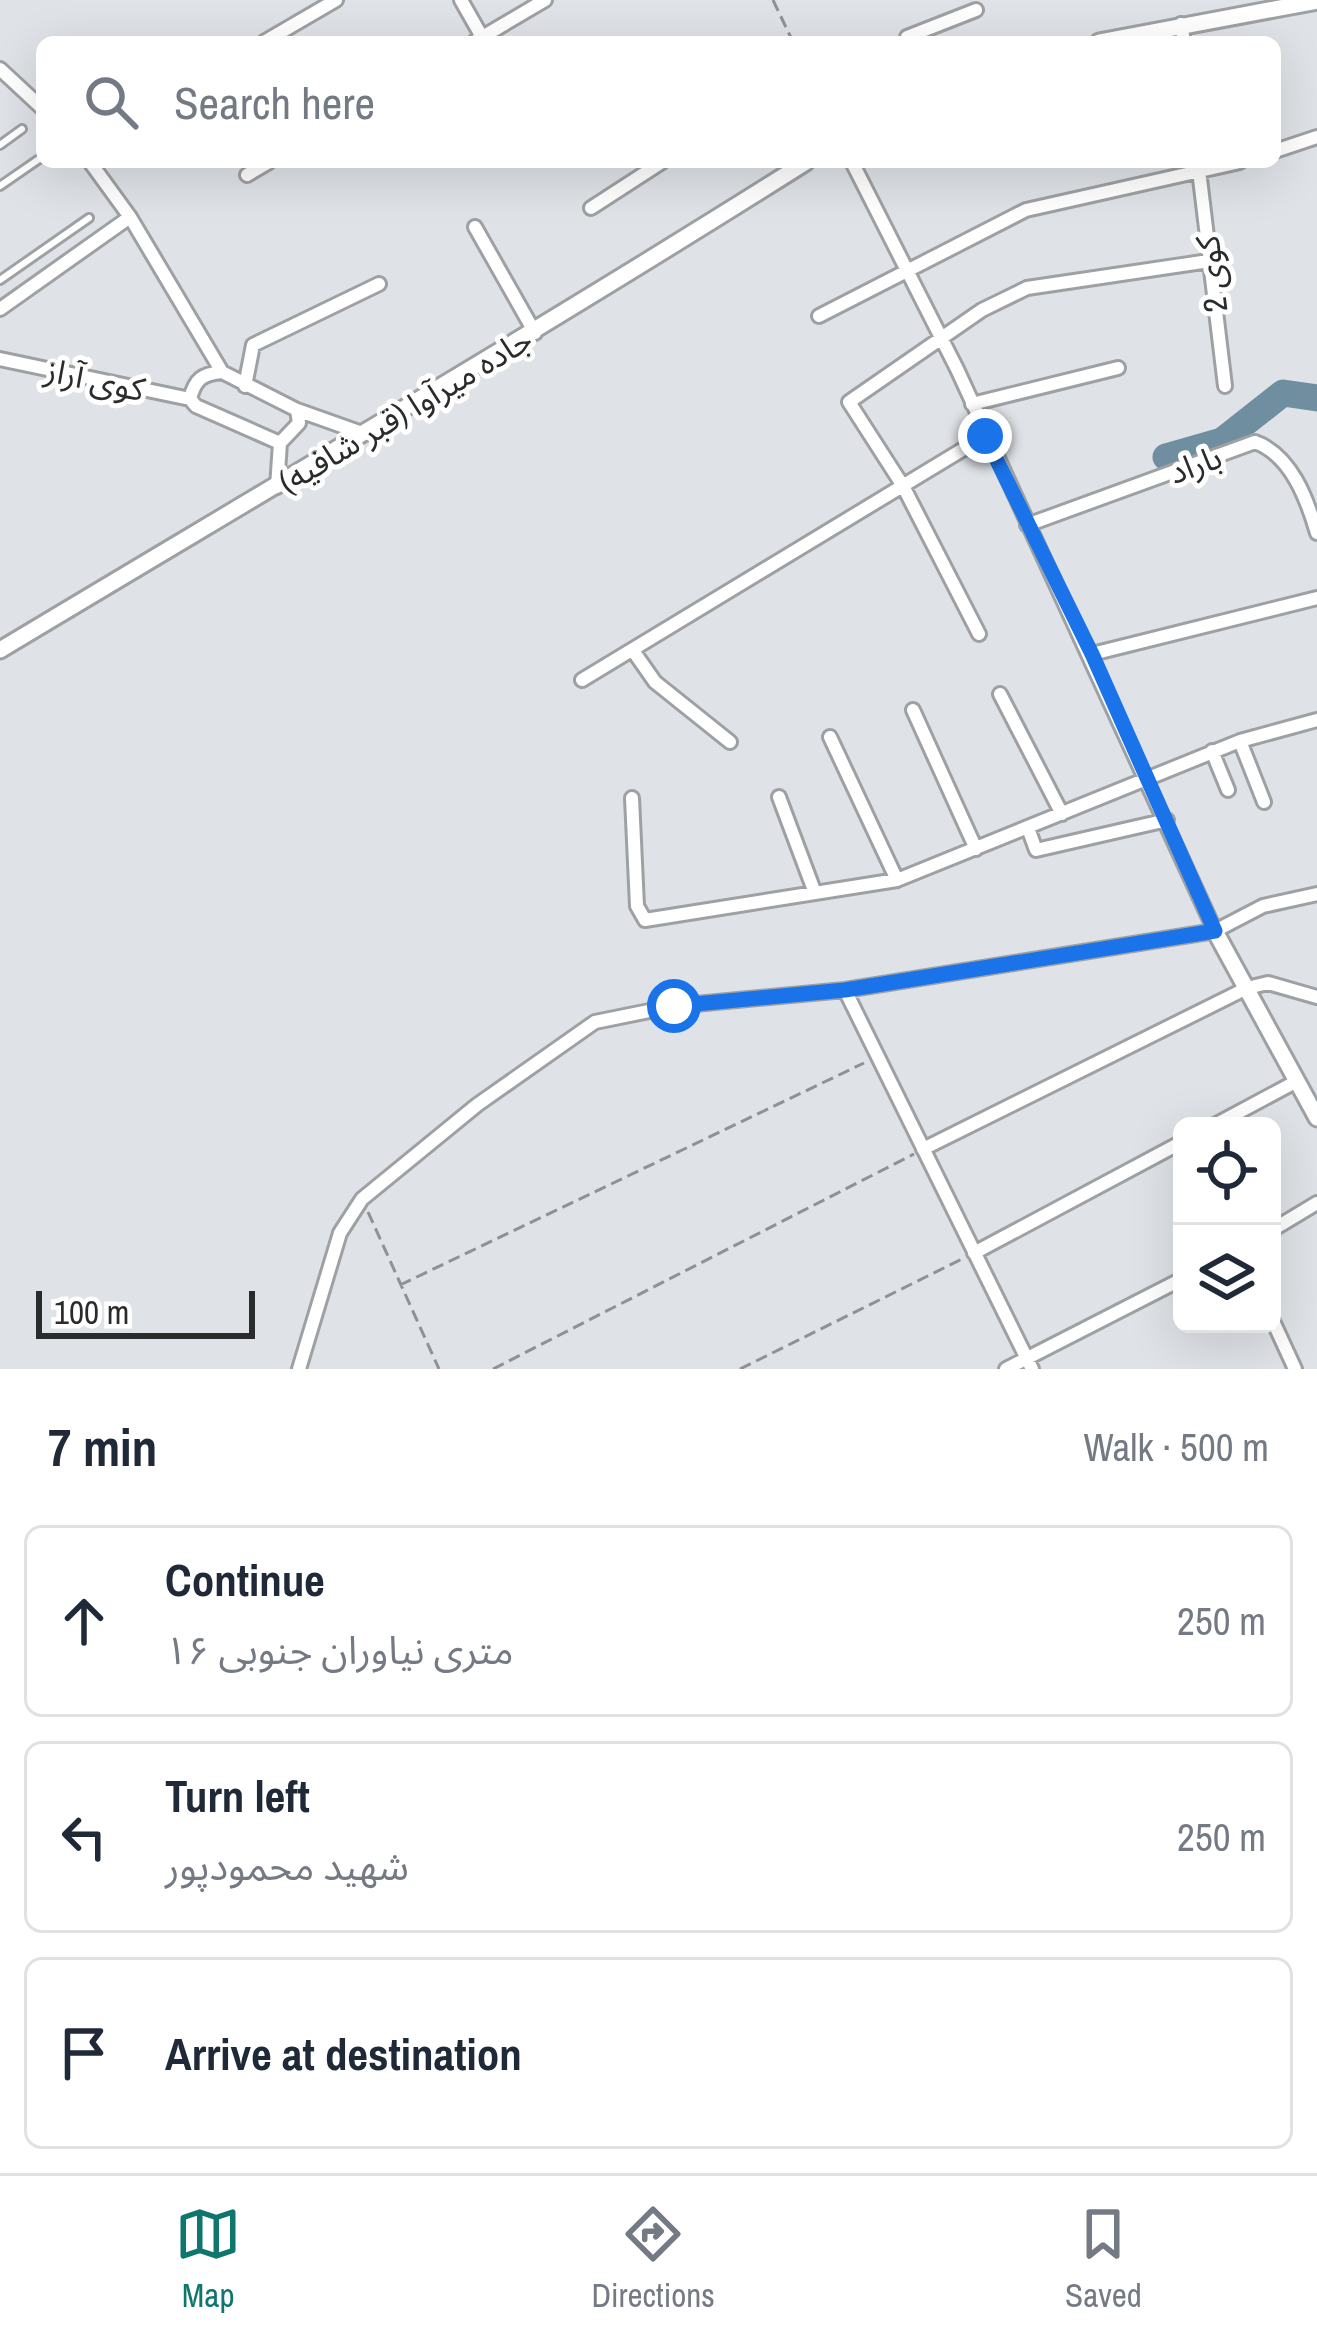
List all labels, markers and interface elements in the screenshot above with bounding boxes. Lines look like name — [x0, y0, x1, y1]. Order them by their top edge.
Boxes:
search box — [36, 36, 1281, 168]
icon: search — [78, 69, 144, 135]
text: Search here — [174, 72, 375, 133]
street label: کوی 2 — [1184, 233, 1238, 315]
street label: جاده میرآوا (قبر شافیه) — [270, 317, 540, 503]
street label: کوی آراز — [40, 347, 149, 411]
route end — [958, 409, 1012, 463]
street label: باراد — [1162, 434, 1228, 494]
route start — [647, 979, 701, 1033]
map controls — [1173, 1117, 1281, 1333]
button: locate — [1173, 1117, 1281, 1225]
button: layers — [1173, 1225, 1281, 1333]
scale bar — [36, 1285, 255, 1338]
text: 100 m — [54, 1290, 129, 1334]
text: 7 min — [48, 1413, 157, 1482]
text: Walk · 500 m — [1084, 1421, 1269, 1473]
text: Continue — [165, 1549, 325, 1610]
icon: ahead — [51, 1588, 117, 1654]
text: 250 m — [1177, 1595, 1266, 1647]
text: ۱۶ متری نیاوران جنوبی — [165, 1624, 514, 1676]
text: Turn left — [165, 1765, 310, 1826]
icon: left — [51, 1804, 117, 1870]
text: 250 m — [1177, 1811, 1266, 1863]
text: شهید محمودپور — [165, 1840, 409, 1892]
icon: arrive — [51, 2020, 117, 2086]
text: Arrive at destination — [165, 2023, 522, 2084]
tab: Map — [175, 2201, 241, 2317]
tab: Directions — [591, 2201, 715, 2317]
tab: Saved — [1065, 2201, 1142, 2317]

